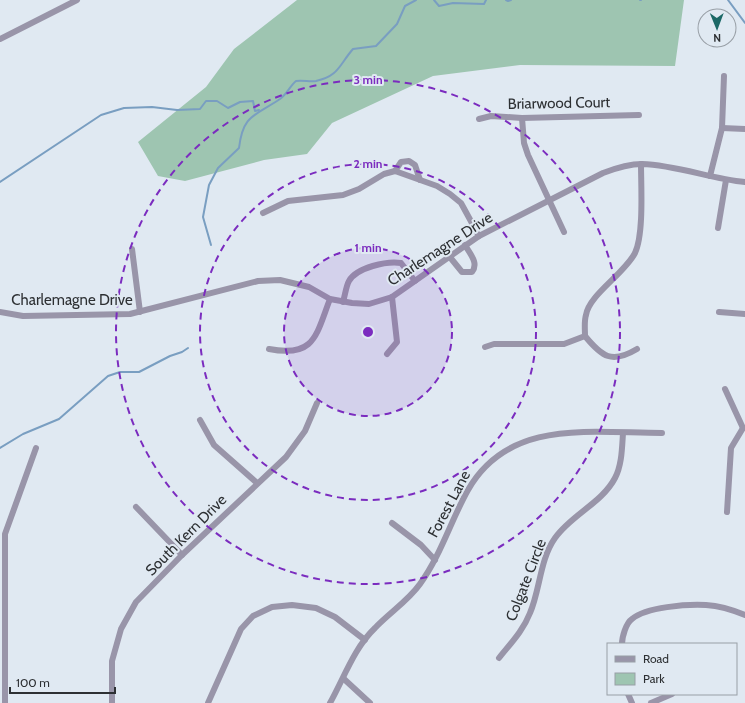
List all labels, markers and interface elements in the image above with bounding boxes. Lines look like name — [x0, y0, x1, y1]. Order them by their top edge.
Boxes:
north arrow — [697, 8, 737, 48]
text: N — [713, 31, 721, 45]
text: 3 min — [353, 72, 383, 87]
street label: Briarwood Court — [508, 93, 610, 113]
text: 2 min — [354, 156, 382, 171]
street label: Charlemagne Drive — [384, 208, 496, 290]
text: 1 min — [354, 240, 382, 255]
street label: Charlemagne Drive — [11, 291, 133, 309]
centre of rings — [361, 325, 375, 339]
street label: Forest Lane — [424, 467, 474, 540]
street label: South Kern Drive — [142, 490, 231, 579]
street label: Colgate Circle — [502, 536, 550, 624]
legend — [607, 643, 737, 695]
text: Road — [643, 651, 669, 666]
scale bar — [10, 669, 115, 695]
text: Park — [643, 671, 665, 686]
text: 100 m — [16, 675, 50, 690]

